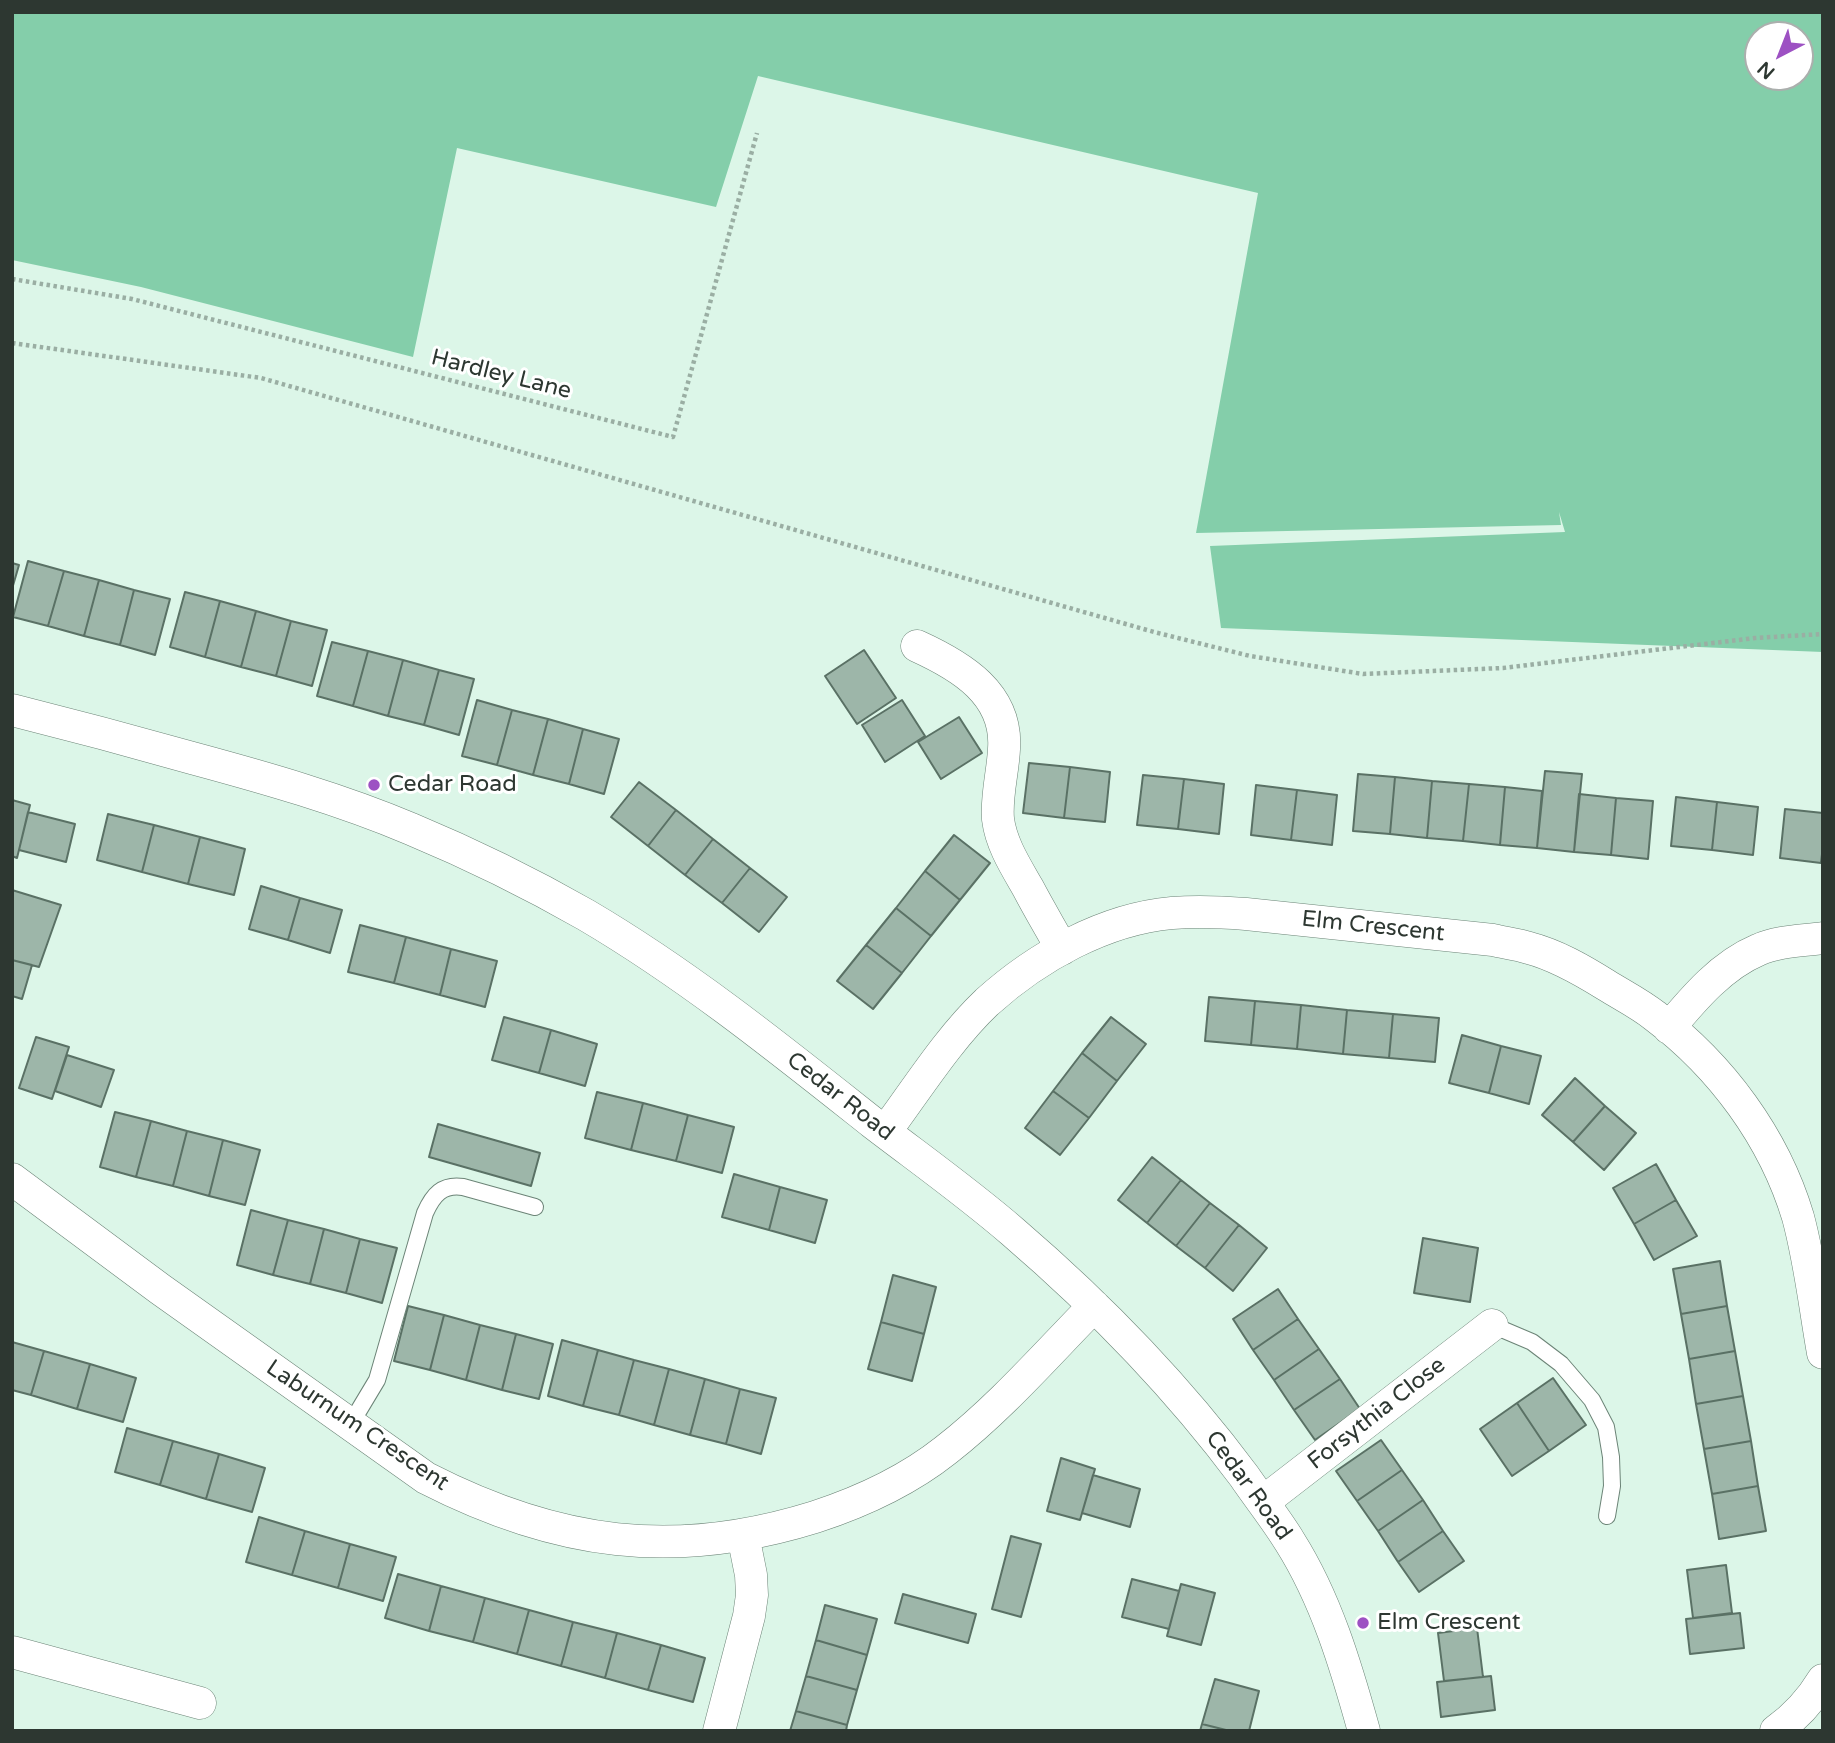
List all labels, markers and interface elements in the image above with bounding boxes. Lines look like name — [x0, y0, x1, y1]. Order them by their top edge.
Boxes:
north arrow — [1744, 21, 1814, 91]
text: N — [1753, 57, 1779, 83]
street label: Hardley Lane — [428, 344, 574, 406]
place label: Cedar Road — [388, 771, 517, 799]
marker: Cedar Road — [366, 777, 382, 793]
street label: Elm Crescent — [1300, 906, 1446, 948]
street label: Cedar Road — [781, 1047, 899, 1147]
street label: Forsythia Close — [1303, 1352, 1451, 1476]
street label: Laburnum Crescent — [260, 1355, 454, 1497]
street label: Cedar Road — [1199, 1426, 1297, 1546]
place label: Elm Crescent — [1377, 1609, 1521, 1637]
marker: Elm Crescent — [1355, 1615, 1371, 1631]

